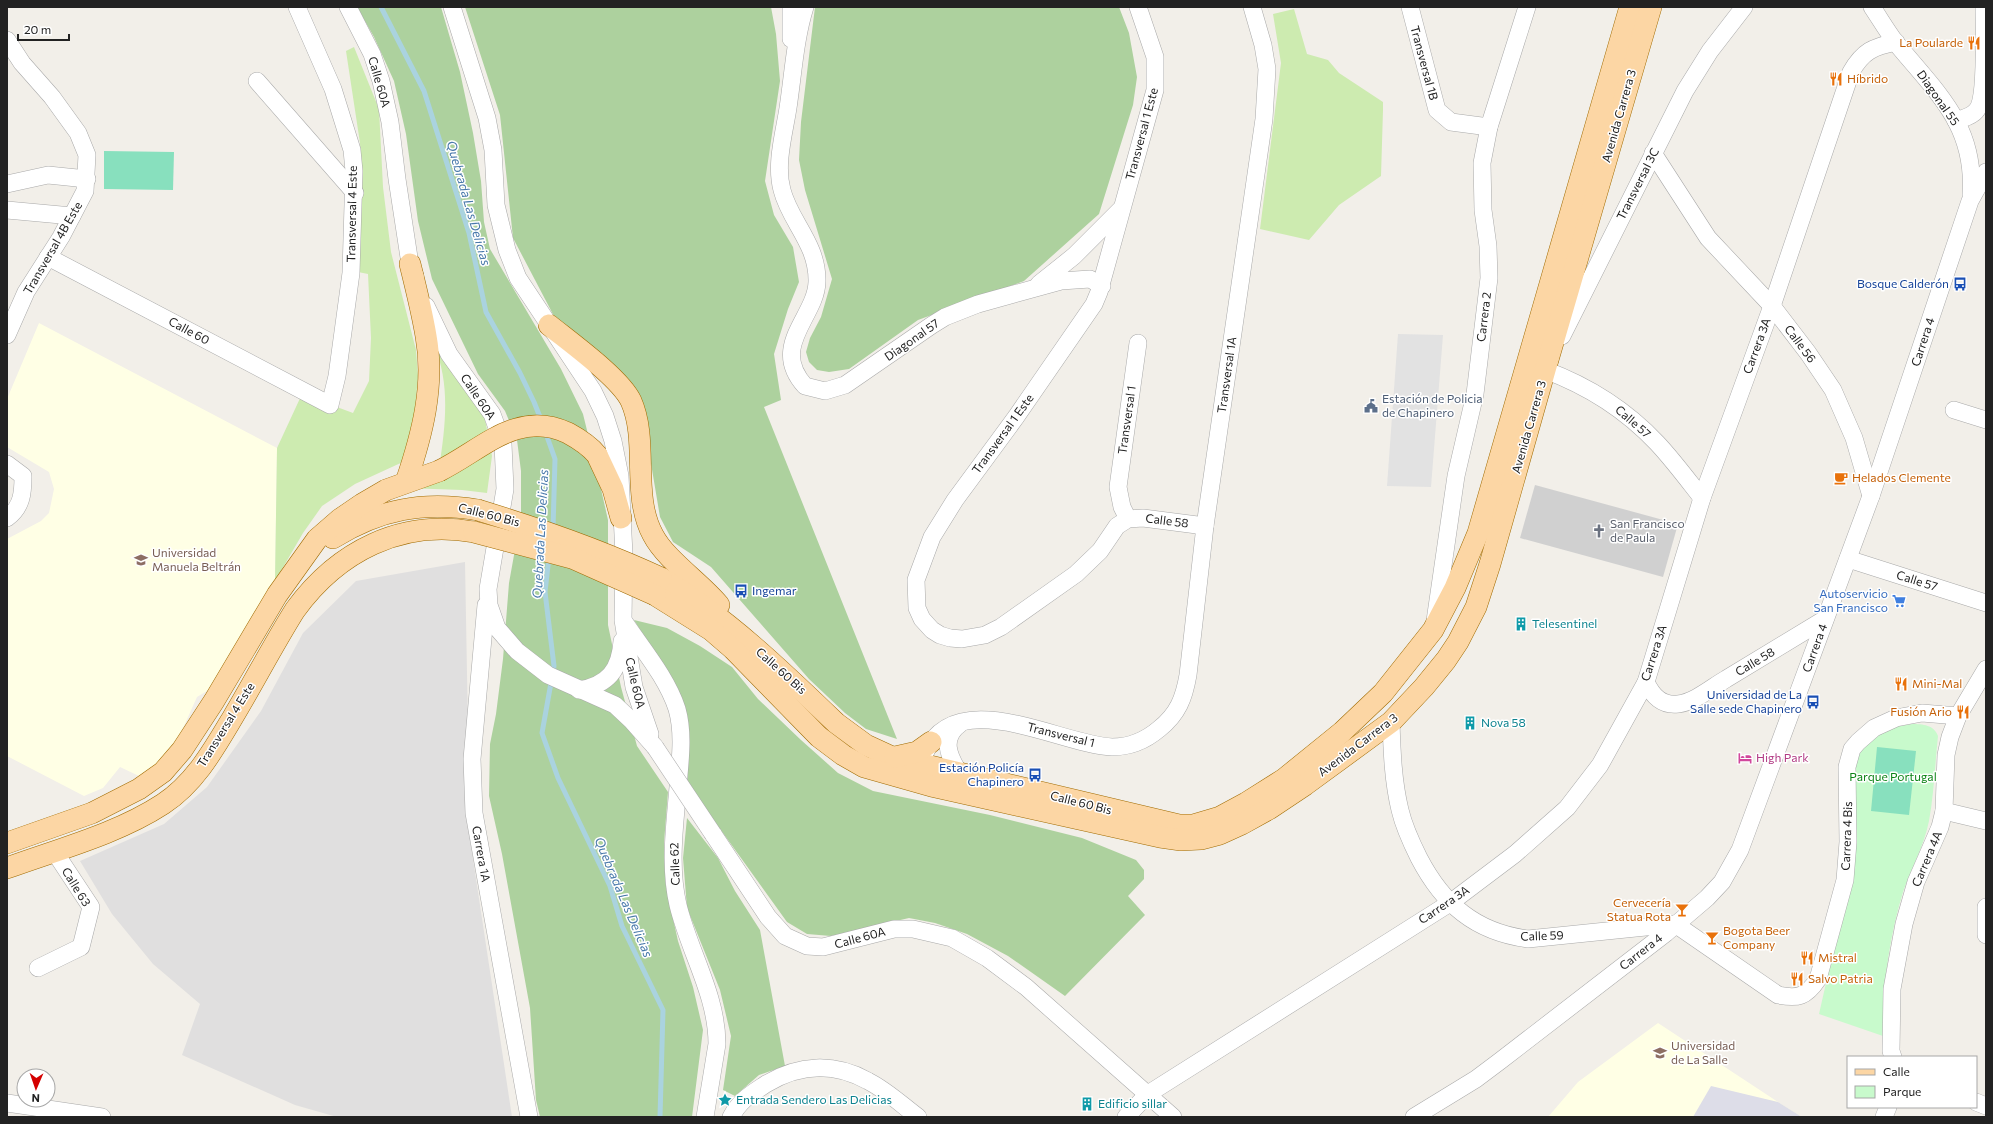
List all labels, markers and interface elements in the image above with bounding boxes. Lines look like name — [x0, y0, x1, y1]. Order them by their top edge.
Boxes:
scale bar — [18, 16, 69, 42]
text: 20 m — [24, 22, 51, 36]
street label: Transversal 1B — [1408, 24, 1442, 102]
place label: La Poularde — [1899, 35, 1963, 49]
restaurant icon: La Poularde — [1966, 35, 1982, 51]
street label: Calle 60A — [366, 55, 394, 109]
street label: Diagonal 55 — [1915, 67, 1963, 128]
street label: Avenida Carrera 3 — [1598, 68, 1638, 164]
restaurant icon: Híbrido — [1828, 71, 1844, 87]
place label: Híbrido — [1847, 71, 1888, 85]
street label: Transversal 1 Este — [1122, 86, 1160, 181]
water label: Quebrada Las Delicias — [443, 139, 495, 267]
street label: Transversal 3C — [1613, 145, 1661, 222]
street label: Transversal 4 Este — [343, 165, 359, 263]
street label: Transversal 4B Este — [20, 199, 84, 296]
place label: Bosque Calderón — [1857, 276, 1949, 290]
bus stop icon: Bosque Calderón — [1952, 276, 1968, 292]
street label: Carrera 2 — [1473, 291, 1493, 343]
street label: Calle 60 — [167, 314, 212, 347]
street label: Diagonal 57 — [881, 315, 941, 363]
street label: Carrera 4 — [1908, 315, 1937, 368]
street label: Carrera 3A — [1740, 316, 1773, 375]
street label: Calle 56 — [1782, 322, 1819, 365]
street label: Transversal 1A — [1214, 336, 1238, 414]
street label: Calle 60A — [458, 371, 499, 422]
street label: Avenida Carrera 3 — [1508, 379, 1548, 475]
street label: Transversal 1 — [1114, 385, 1138, 455]
street label: Transversal 1 Este — [969, 391, 1036, 476]
place label: Estación de Policia de Chapinero — [1382, 391, 1483, 419]
public building icon: Estación de Policia de Chapinero — [1363, 398, 1379, 414]
street label: Calle 57 — [1613, 402, 1654, 440]
water label: Quebrada Las Delicias — [529, 469, 551, 599]
cafe icon: Helados Clemente — [1833, 470, 1849, 486]
place label: Helados Clemente — [1852, 470, 1951, 484]
street label: Calle 60 Bis — [457, 500, 521, 528]
street label: Calle 58 — [1145, 510, 1190, 530]
place label: San Francisco de Paula — [1610, 516, 1685, 544]
church icon: San Francisco de Paula — [1591, 523, 1607, 539]
place label: Universidad Manuela Beltrán — [152, 545, 241, 573]
school or university icon: Universidad Manuela Beltrán — [133, 552, 149, 568]
street label: Calle 57 — [1895, 567, 1940, 593]
bus stop icon: Ingemar — [733, 583, 749, 599]
place label: Ingemar — [752, 583, 797, 597]
place label: Autoservicio San Francisco — [1813, 586, 1888, 614]
supermarket icon: Autoservicio San Francisco — [1891, 593, 1907, 609]
building icon: Telesentinel — [1513, 616, 1529, 632]
place label: Telesentinel — [1532, 616, 1597, 630]
street label: Carrera 4 — [1799, 621, 1829, 674]
street label: Carrera 3A — [1637, 623, 1669, 683]
street label: Calle 60 Bis — [754, 644, 810, 697]
street label: Calle 58 — [1732, 644, 1777, 678]
street label: Calle 60A — [623, 656, 649, 710]
restaurant icon: Mini-Mal — [1893, 676, 1909, 692]
place label: Mini-Mal — [1912, 676, 1962, 690]
street label: Transversal 4 Este — [194, 680, 257, 769]
place label: Universidad de La Salle sede Chapinero — [1690, 687, 1802, 715]
bus stop icon: Universidad de La Salle sede Chapinero — [1805, 694, 1821, 710]
place label: Fusión Ario — [1890, 704, 1952, 718]
restaurant icon: Fusión Ario — [1955, 704, 1971, 720]
street label: Avenida Carrera 3 — [1315, 710, 1400, 779]
building icon: Nova 58 — [1462, 715, 1478, 731]
place label: Nova 58 — [1481, 715, 1526, 729]
street label: Transversal 1 — [1026, 719, 1096, 749]
hotel icon: High Park — [1737, 750, 1753, 766]
place label: High Park — [1756, 750, 1809, 764]
place label: Estación Policía Chapinero — [939, 760, 1024, 788]
bus stop icon: Estación Policía Chapinero — [1027, 767, 1043, 783]
park label: Parque Portugal — [1849, 769, 1937, 783]
street label: Calle 60 Bis — [1049, 788, 1113, 816]
street label: Carrera 4 Bis — [1838, 801, 1854, 871]
street label: Carrera 1A — [470, 825, 494, 883]
street label: Carrera 4A — [1908, 829, 1944, 888]
water label: Quebrada Las Delicias — [591, 834, 657, 960]
street label: Calle 62 — [666, 842, 682, 886]
street label: Calle 63 — [59, 864, 94, 909]
street label: Carrera 3A — [1415, 882, 1472, 926]
place label: Cervecería Statua Rota — [1607, 895, 1671, 923]
bar icon: Cervecería Statua Rota — [1674, 902, 1690, 918]
street label: Calle 60A — [833, 923, 887, 951]
place label: Bogota Beer Company — [1723, 923, 1790, 951]
street label: Calle 59 — [1520, 927, 1564, 943]
street label: Carrera 4 — [1616, 930, 1665, 972]
bar icon: Bogota Beer Company — [1704, 930, 1720, 946]
restaurant icon: Mistral — [1799, 950, 1815, 966]
place label: Mistral — [1818, 950, 1857, 964]
restaurant icon: Salvo Patria — [1789, 971, 1805, 987]
place label: Salvo Patria — [1808, 971, 1873, 985]
place label: Universidad de La Salle — [1671, 1038, 1735, 1066]
school or university icon: Universidad de La Salle — [1652, 1045, 1668, 1061]
legend — [1847, 1056, 1977, 1108]
text: Calle — [1883, 1064, 1910, 1078]
north arrow — [16, 1068, 56, 1108]
text: Parque — [1883, 1084, 1921, 1098]
text: N — [31, 1092, 40, 1105]
place icon: Entrada Sendero Las Delicias — [717, 1092, 733, 1108]
place label: Entrada Sendero Las Delicias — [736, 1092, 892, 1106]
building icon: Edificio sillar — [1079, 1096, 1095, 1112]
place label: Edificio sillar — [1098, 1096, 1167, 1110]

